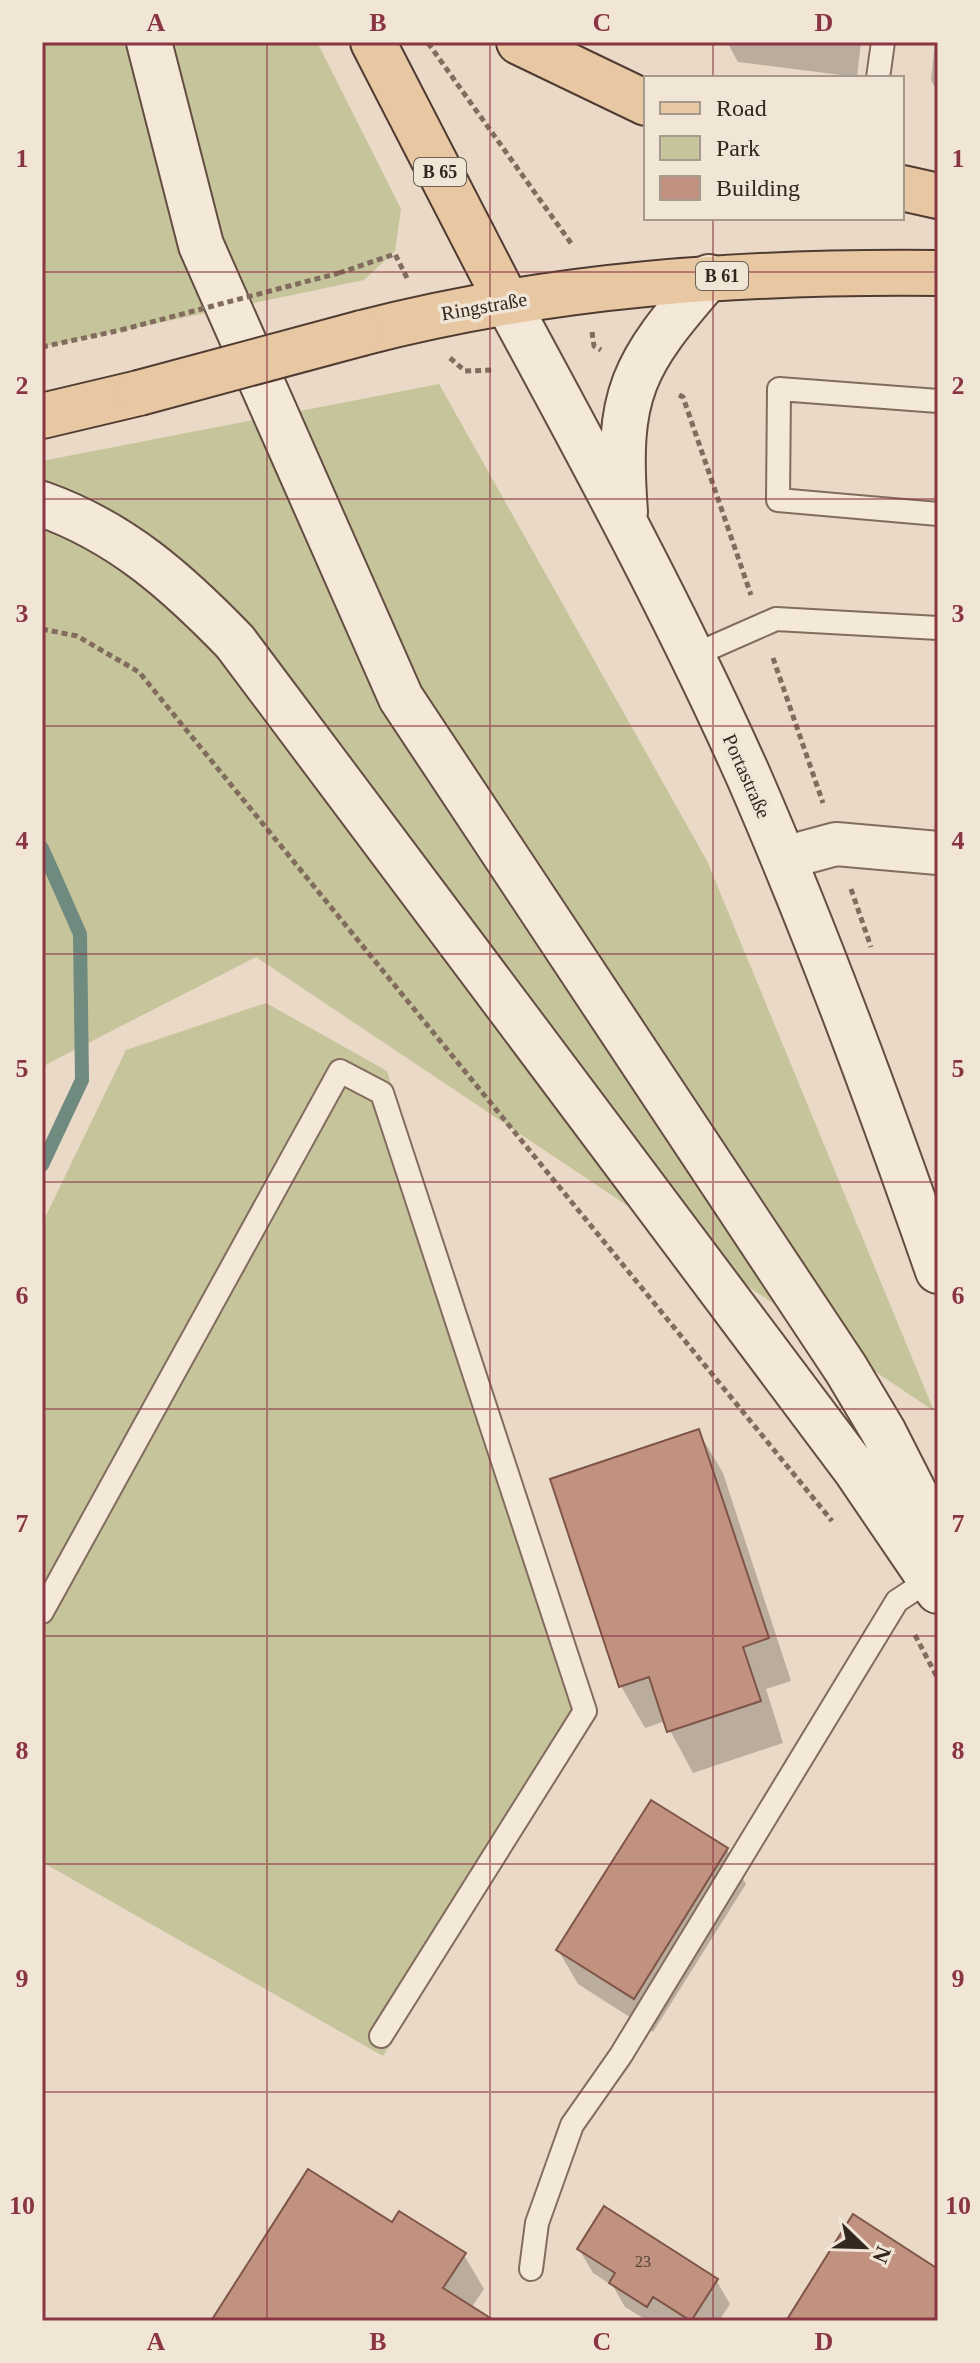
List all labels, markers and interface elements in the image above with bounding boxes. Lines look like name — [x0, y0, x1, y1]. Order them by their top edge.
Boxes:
text: A — [147, 8, 166, 37]
text: B — [369, 8, 387, 37]
text: C — [593, 8, 611, 37]
text: D — [815, 8, 833, 37]
legend — [644, 76, 904, 220]
text: Road — [716, 95, 767, 121]
text: Park — [716, 135, 760, 161]
text: 1 — [16, 144, 29, 173]
text: 1 — [952, 144, 965, 173]
road number: B 65 — [414, 158, 466, 186]
text: Building — [716, 175, 800, 201]
road number: B 61 — [696, 262, 748, 290]
street label: Ringstraße — [439, 288, 529, 325]
text: 2 — [16, 371, 29, 400]
text: 2 — [952, 371, 965, 400]
text: 3 — [16, 599, 29, 628]
text: 3 — [952, 599, 965, 628]
street label: Portastraße — [719, 730, 775, 822]
text: 4 — [16, 826, 29, 855]
text: 4 — [952, 826, 965, 855]
text: 5 — [16, 1054, 29, 1083]
text: 5 — [952, 1054, 965, 1083]
text: 6 — [16, 1281, 29, 1310]
text: 6 — [952, 1281, 965, 1310]
text: 7 — [16, 1509, 29, 1538]
text: 7 — [952, 1509, 965, 1538]
text: 8 — [16, 1736, 29, 1765]
text: 8 — [952, 1736, 965, 1765]
text: 9 — [16, 1964, 29, 1993]
text: 9 — [952, 1964, 965, 1993]
text: 10 — [9, 2191, 35, 2220]
text: 10 — [945, 2191, 971, 2220]
north arrow — [824, 2207, 904, 2287]
text: N — [867, 2242, 897, 2267]
house number: 23 — [635, 2253, 651, 2270]
text: A — [147, 2327, 166, 2356]
text: B — [369, 2327, 387, 2356]
text: C — [593, 2327, 611, 2356]
text: D — [815, 2327, 833, 2356]

